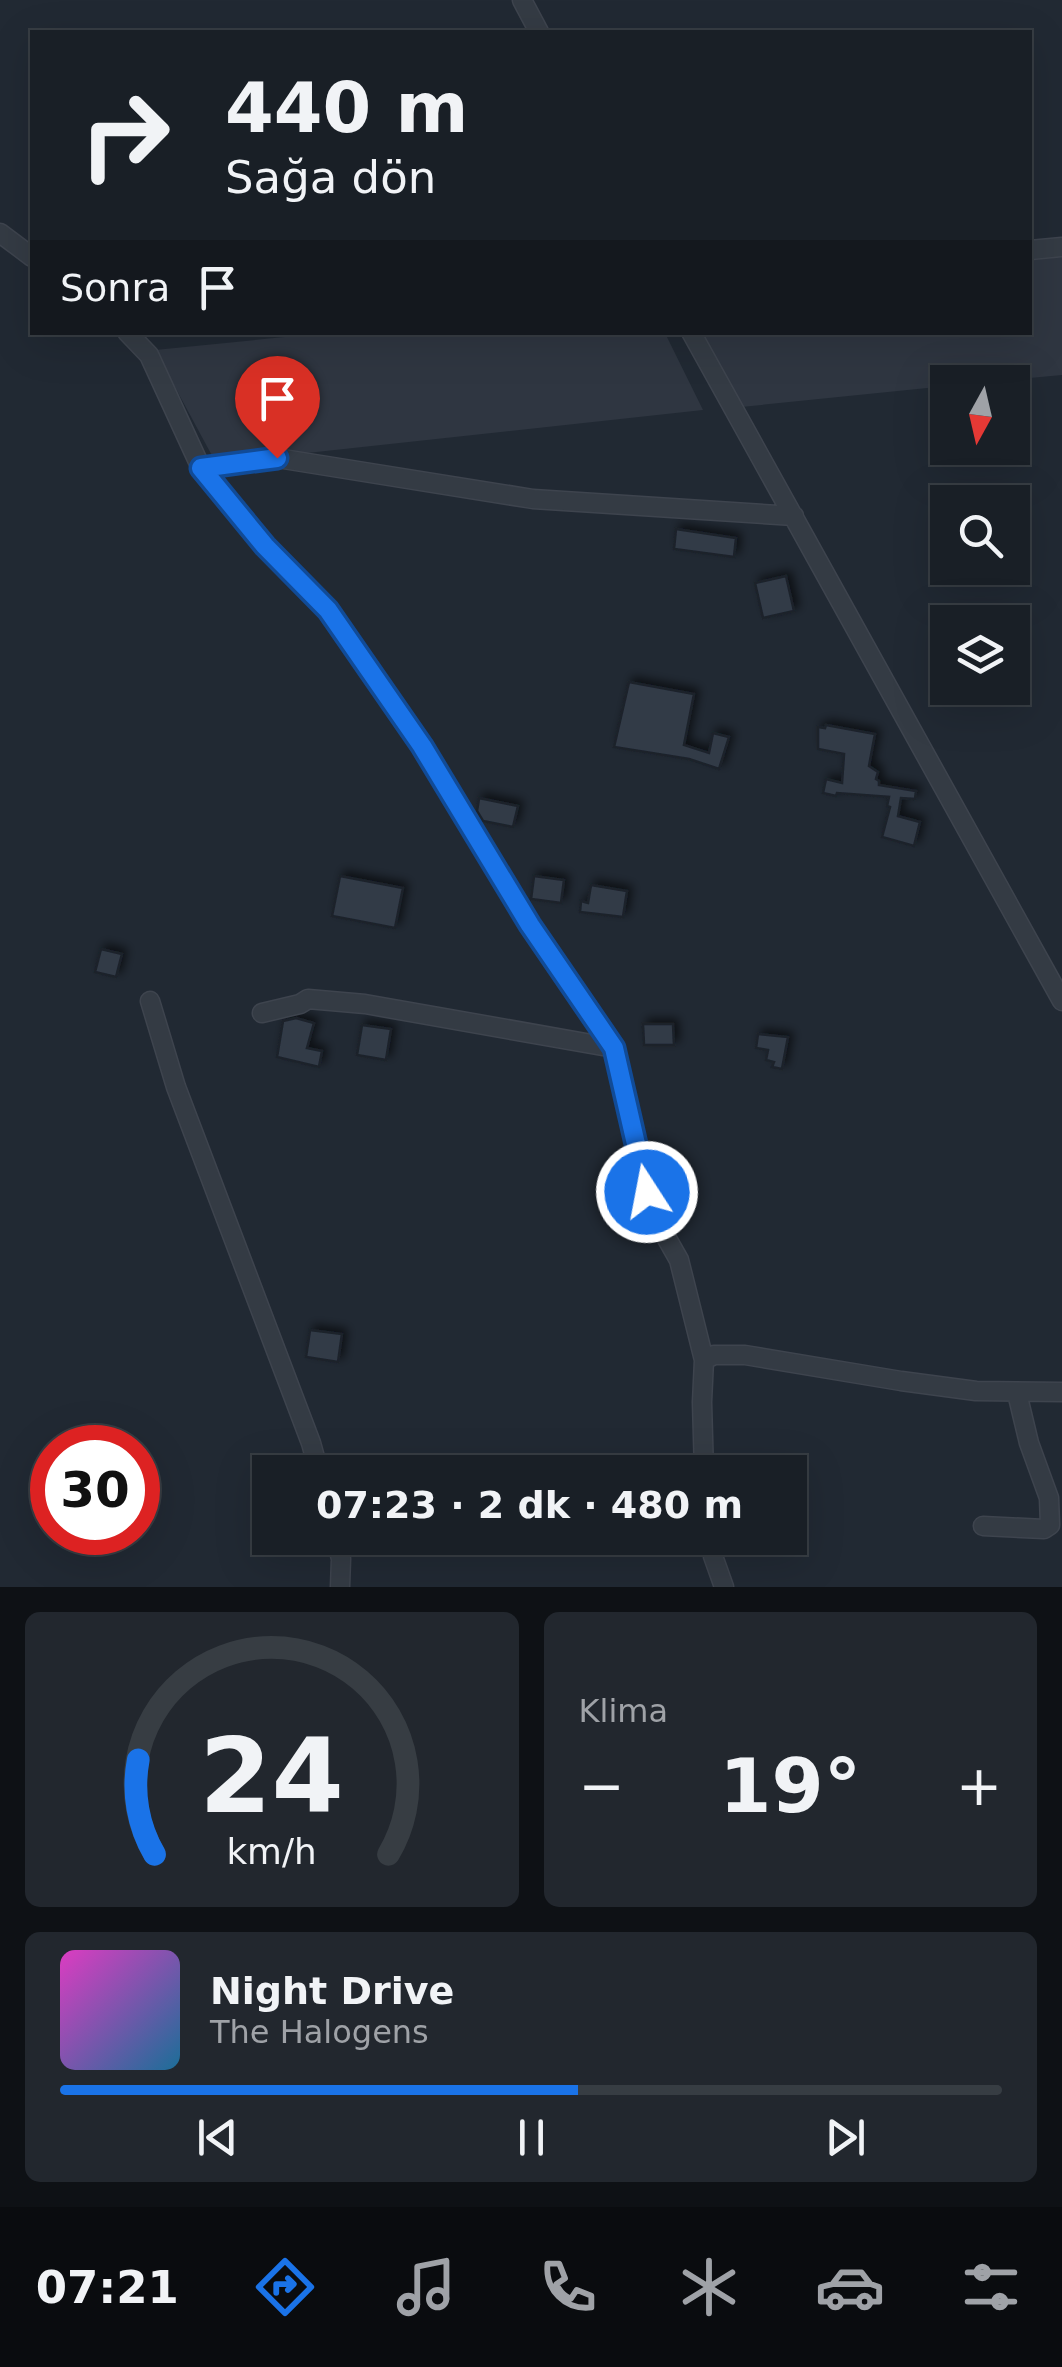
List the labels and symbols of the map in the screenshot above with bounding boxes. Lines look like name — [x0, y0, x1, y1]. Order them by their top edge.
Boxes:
pin — [235, 356, 320, 459]
north arrow — [930, 365, 1030, 465]
position arrow — [595, 1140, 699, 1244]
speed limit sign: 30 — [30, 1425, 160, 1555]

